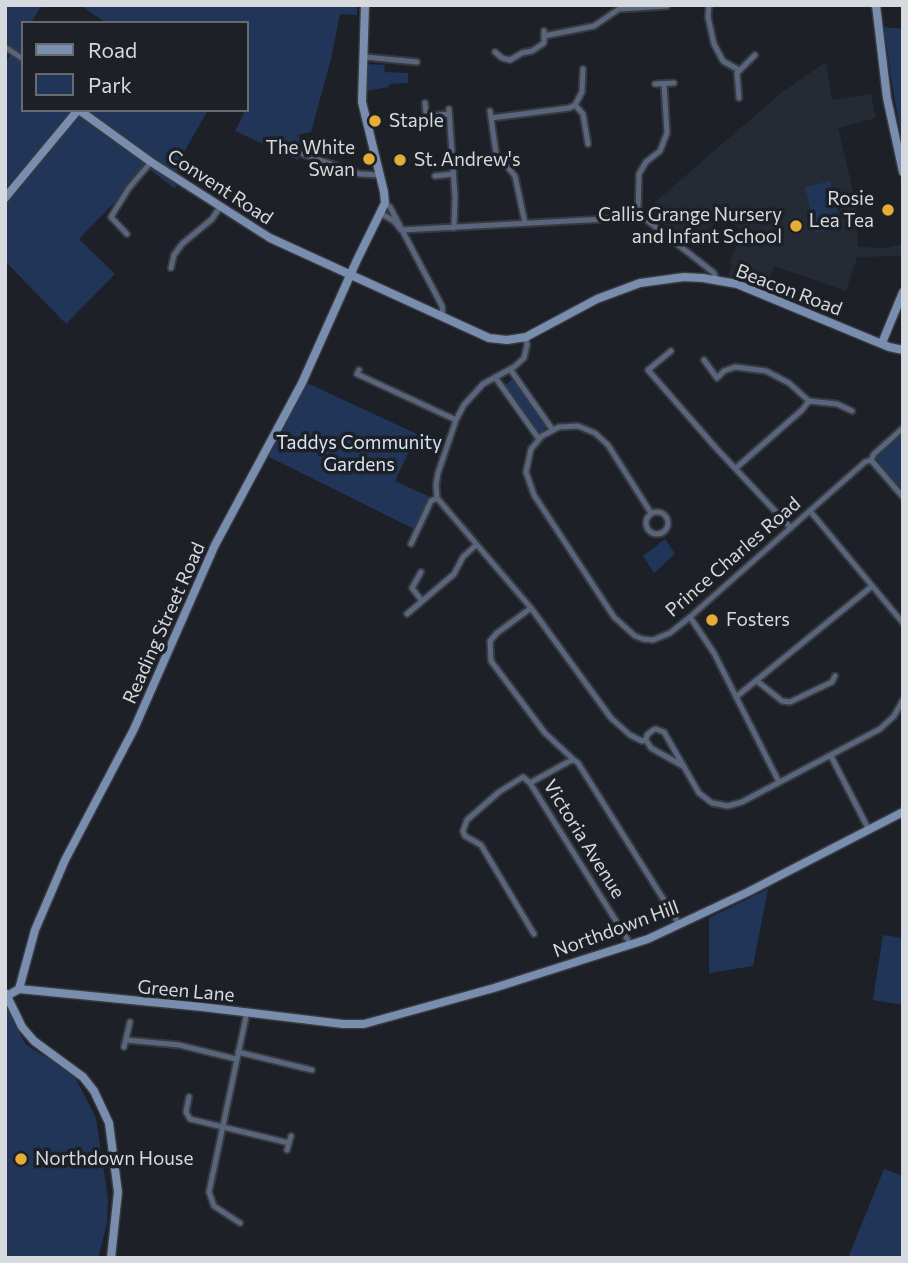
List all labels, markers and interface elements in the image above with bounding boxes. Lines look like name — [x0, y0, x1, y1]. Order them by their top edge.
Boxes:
legend — [21, 21, 248, 112]
text: Road — [88, 37, 137, 62]
text: Park — [88, 72, 132, 97]
place label: Staple — [389, 110, 444, 132]
marker: Staple — [367, 113, 383, 129]
place label: The White Swan — [265, 137, 355, 181]
street label: Convent Road — [163, 144, 277, 230]
place label: St. Andrew's — [414, 149, 521, 171]
marker: The White Swan — [361, 151, 377, 167]
marker: St. Andrew's — [392, 152, 408, 168]
place label: Rosie Lea Tea — [809, 188, 874, 232]
marker: Rosie Lea Tea — [880, 202, 896, 218]
place label: Callis Grange Nursery and Infant School — [598, 204, 782, 248]
marker: Callis Grange Nursery and Infant School — [788, 218, 804, 234]
street label: Beacon Road — [733, 259, 845, 321]
park label: Taddys Community Gardens — [276, 432, 442, 476]
street label: Prince Charles Road — [661, 492, 805, 622]
street label: Reading Street Road — [118, 539, 210, 707]
place label: Fosters — [726, 609, 790, 631]
marker: Fosters — [704, 612, 720, 628]
street label: Victoria Avenue — [538, 775, 630, 903]
street label: Northdown Hill — [550, 896, 682, 962]
street label: Green Lane — [136, 975, 236, 1007]
place label: Northdown House — [35, 1148, 194, 1170]
marker: Northdown House — [13, 1151, 29, 1167]

